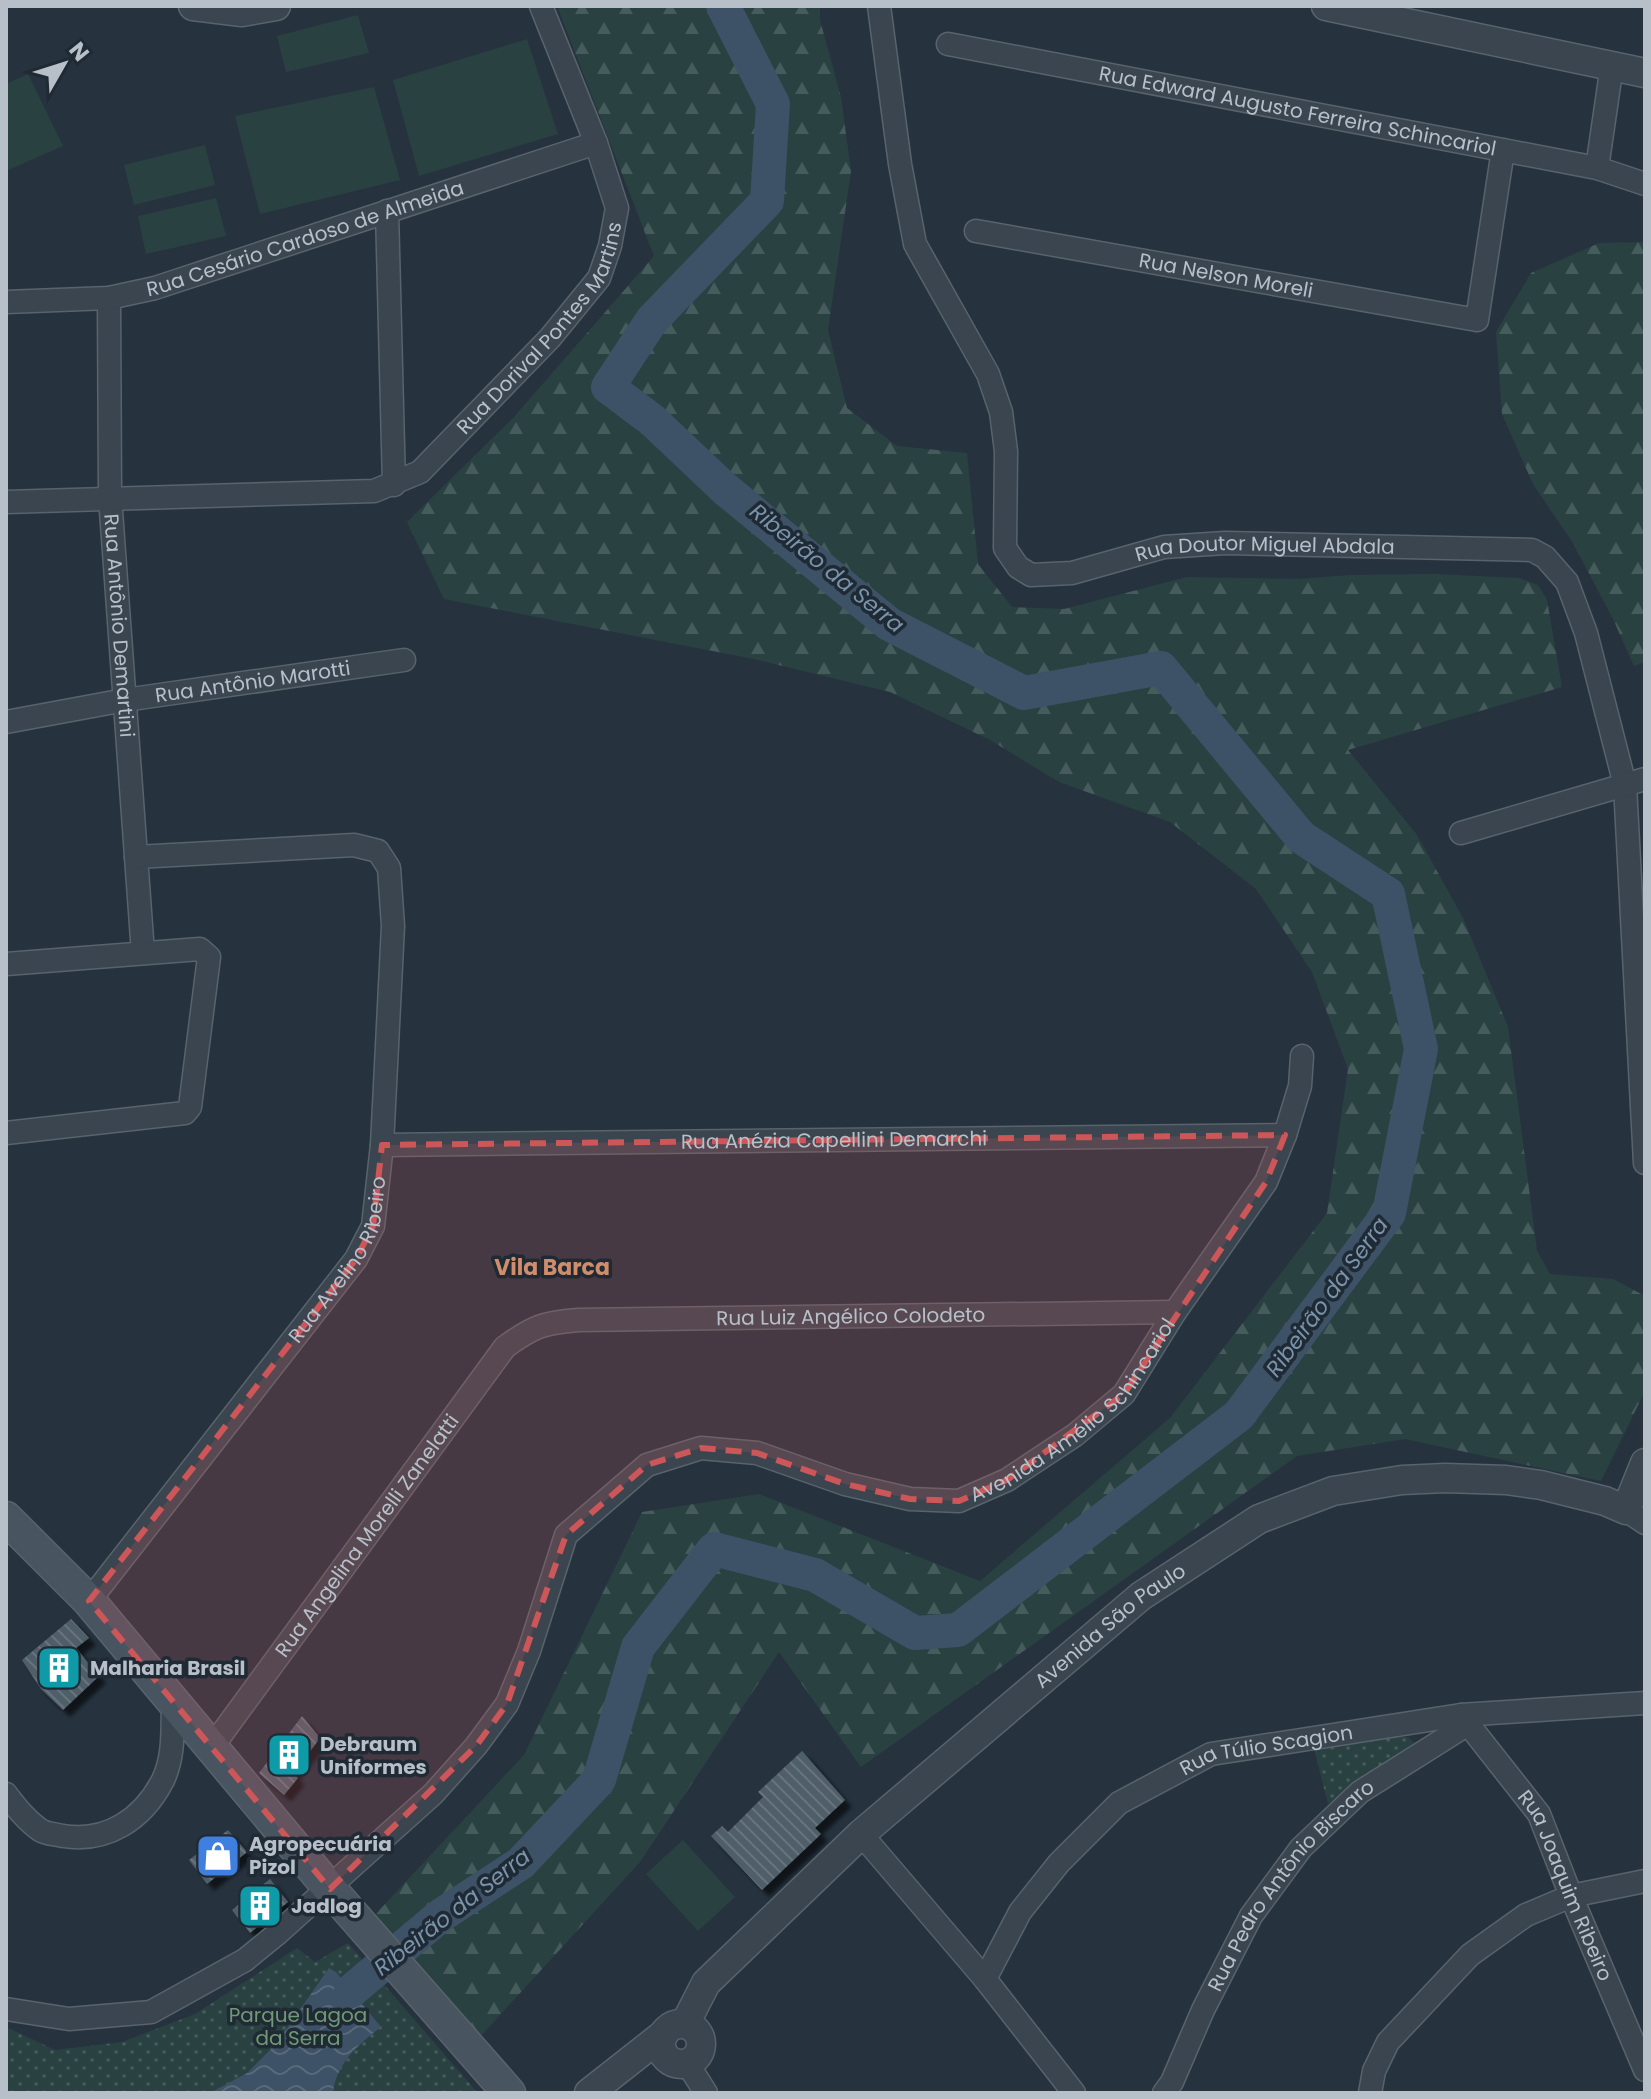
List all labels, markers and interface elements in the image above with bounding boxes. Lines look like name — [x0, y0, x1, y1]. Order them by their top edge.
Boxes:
north arrow — [24, 24, 104, 104]
text: N — [62, 36, 96, 68]
street label: Rua Edward Augusto Ferreira Schincariol — [1097, 59, 1499, 162]
street label: Rua Cesário Cardoso de Almeida — [144, 173, 467, 303]
street label: Rua Dorival Pontes Martins — [450, 219, 628, 440]
street label: Rua Nelson Moreli — [1137, 246, 1315, 305]
water label: Ribeirão da Serra — [743, 496, 911, 640]
street label: Rua Antônio Demartini — [97, 513, 141, 738]
street label: Rua Doutor Miguel Abdala — [1132, 529, 1395, 568]
street label: Rua Antônio Marotti — [153, 654, 352, 710]
street label: Rua Anézia Capellini Demarchi — [681, 1124, 987, 1156]
street label: Rua Avelino Ribeiro — [282, 1175, 392, 1349]
water label: Ribeirão da Serra — [1258, 1211, 1396, 1383]
district label: Vila Barca — [494, 1252, 610, 1283]
street label: Rua Luiz Angélico Colodeto — [716, 1301, 986, 1332]
street label: Avenida Amélio Schincariol — [965, 1313, 1182, 1509]
street label: Rua Angelina Morelli Zanelatti — [268, 1408, 465, 1663]
street label: Avenida São Paulo — [1029, 1557, 1191, 1695]
building icon: Malharia Brasil — [35, 1644, 83, 1692]
place label: Malharia Brasil — [90, 1654, 245, 1682]
street label: Rua Túlio Scagion — [1175, 1718, 1355, 1782]
place label: Debraum Uniformes — [320, 1730, 427, 1781]
building icon: Debraum Uniformes — [265, 1731, 313, 1779]
street label: Rua Pedro Antônio Biscaro — [1201, 1773, 1379, 1996]
street label: Rua Joaquim Ribeiro — [1511, 1784, 1620, 1985]
place label: Agropecuária Pizol — [249, 1830, 392, 1881]
shop icon: Agropecuária Pizol — [194, 1832, 242, 1880]
water label: Ribeirão da Serra — [367, 1841, 537, 1983]
building icon: Jadlog — [236, 1882, 284, 1930]
place label: Jadlog — [291, 1892, 362, 1920]
park label: Parque Lagoa da Serra — [229, 2001, 367, 2052]

